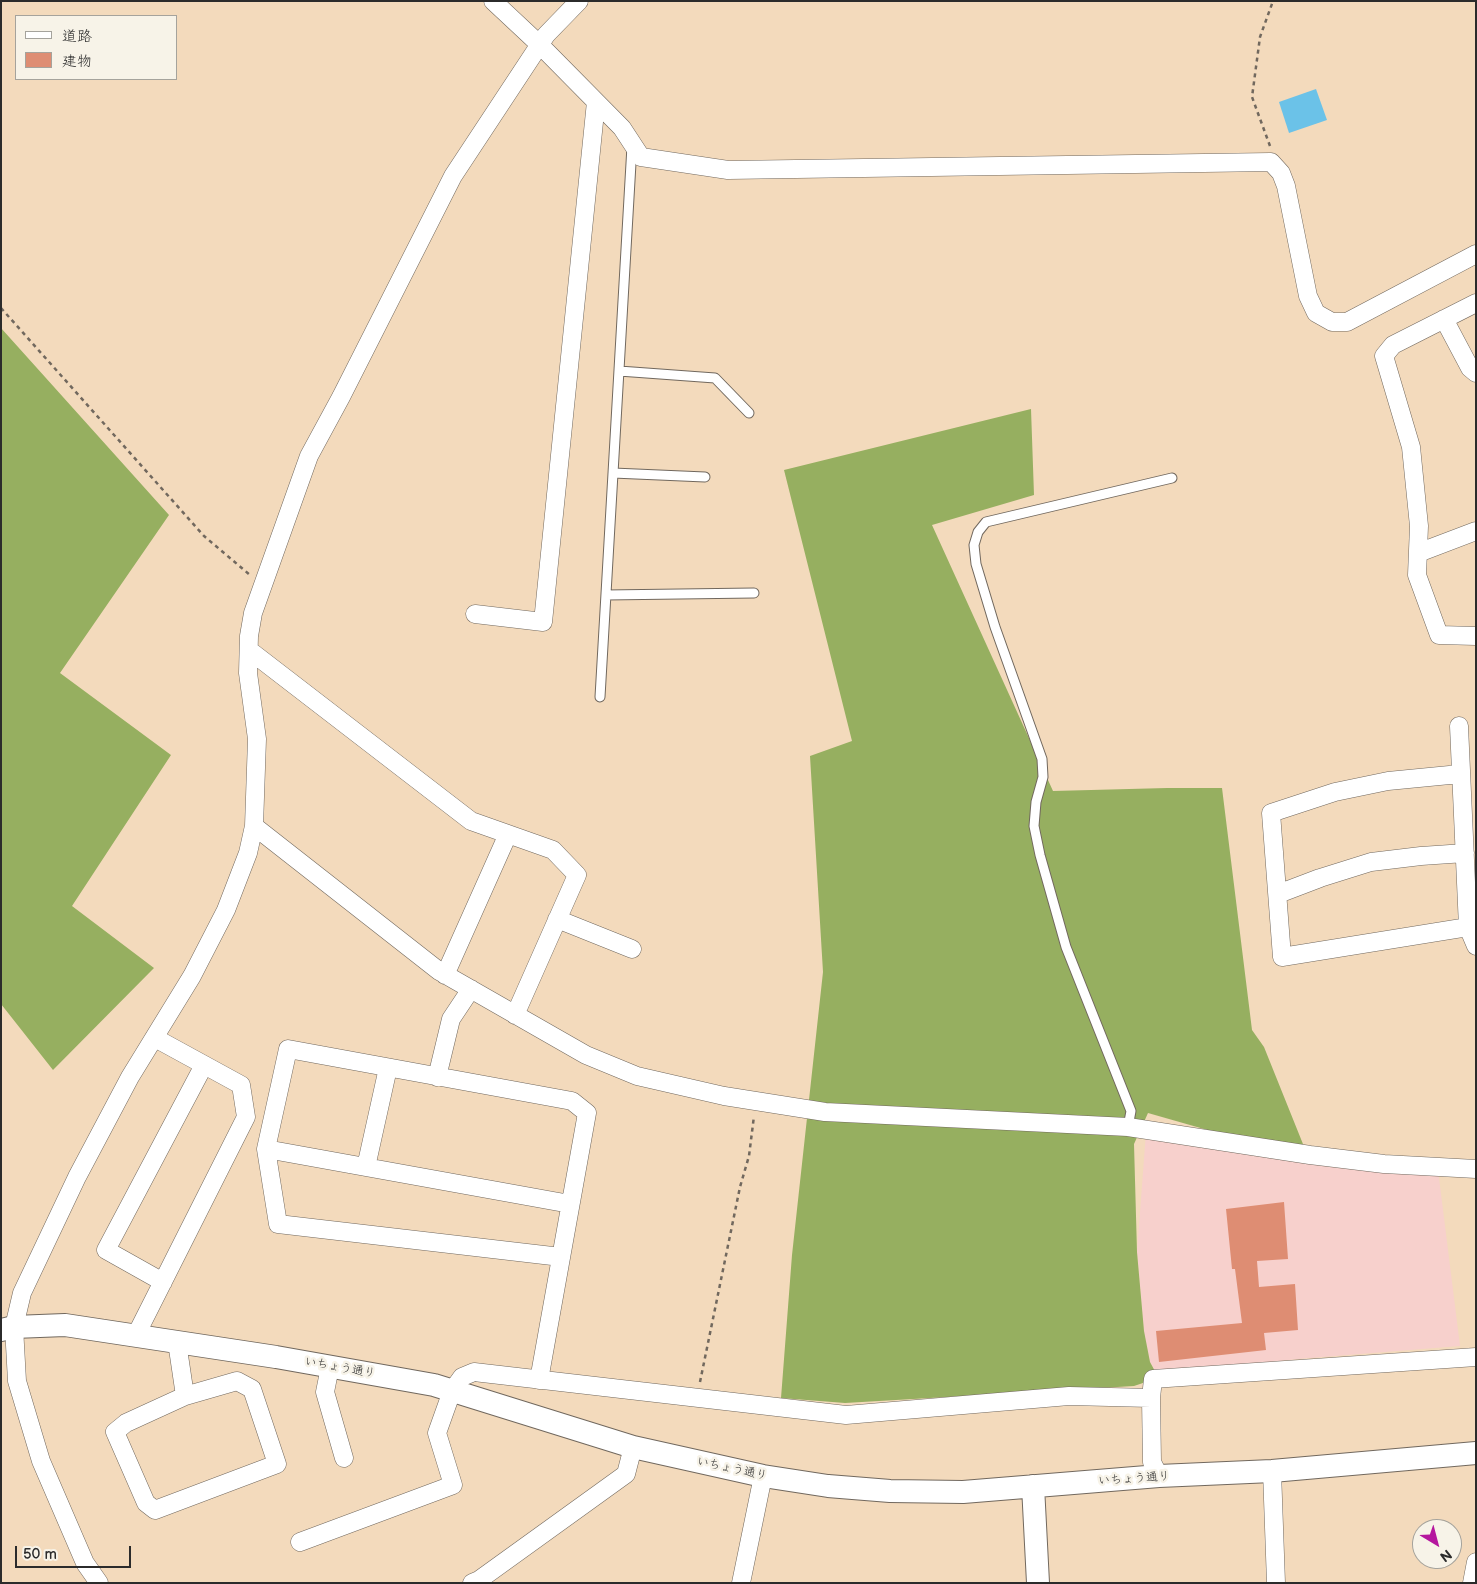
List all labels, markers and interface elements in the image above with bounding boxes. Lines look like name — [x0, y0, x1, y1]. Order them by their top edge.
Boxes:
legend — [15, 15, 178, 80]
text: 道路 — [62, 27, 92, 46]
text: 建物 — [62, 52, 92, 71]
street label: いちょう通り — [303, 1355, 377, 1381]
street label: いちょう通り — [695, 1454, 769, 1484]
street label: いちょう通り — [1098, 1469, 1170, 1489]
north arrow — [1412, 1519, 1462, 1569]
scale bar — [18, 1536, 134, 1568]
text: 50 m — [23, 1545, 57, 1564]
text: N — [1436, 1546, 1455, 1566]

